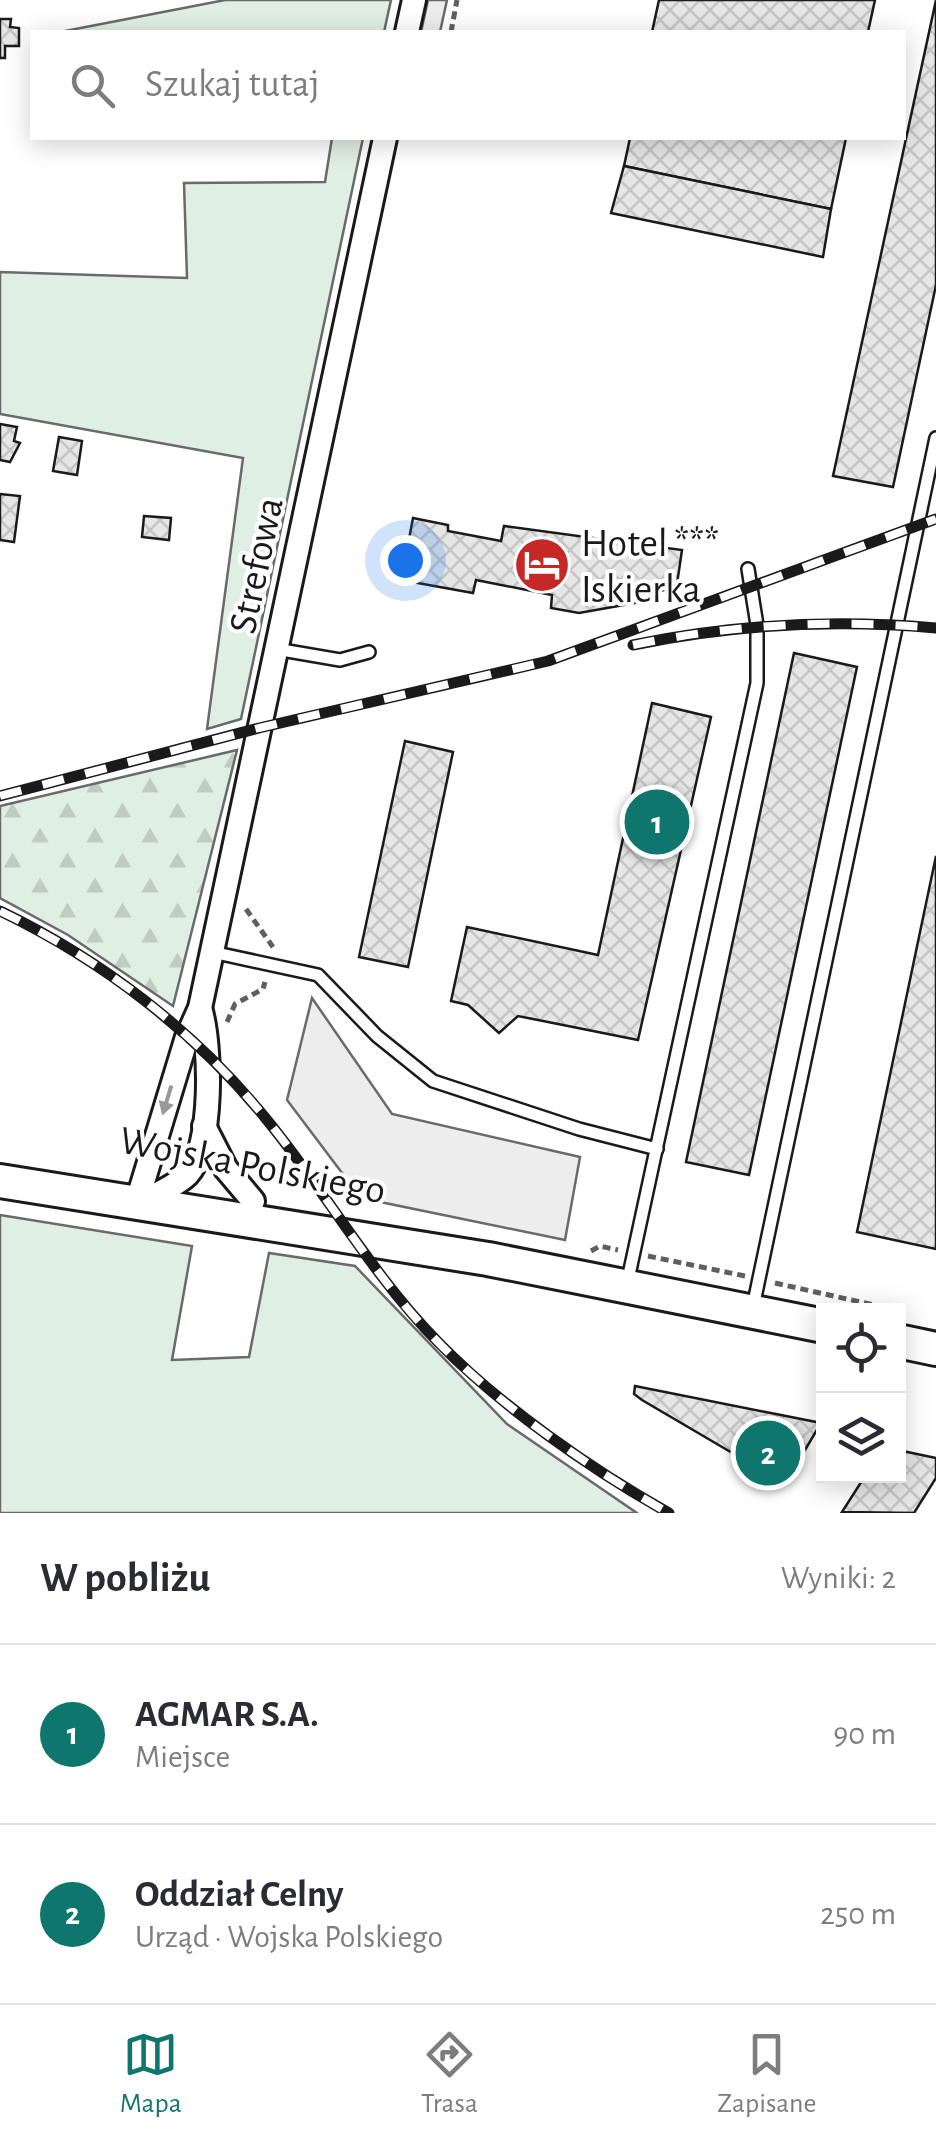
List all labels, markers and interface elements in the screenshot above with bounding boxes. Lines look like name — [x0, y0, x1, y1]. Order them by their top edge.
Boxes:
search box — [30, 30, 906, 140]
icon: search — [65, 58, 120, 113]
text: Szukaj tutaj — [145, 66, 320, 104]
street label: Strefowa — [223, 494, 291, 637]
place label: Hotel *** Iskierka — [581, 524, 719, 610]
your location — [380, 535, 431, 586]
hotel icon: Hotel *** Iskierka — [512, 535, 572, 595]
pin: 1 — [624, 784, 690, 860]
one-way arrow — [159, 1085, 174, 1116]
street label: Wojska Polskiego — [116, 1121, 389, 1211]
map controls — [816, 1303, 906, 1483]
button: locate — [816, 1303, 906, 1393]
button: layers — [816, 1393, 906, 1483]
pin: 2 — [736, 1416, 800, 1490]
text: W pobliżu — [40, 1557, 210, 1599]
text: Wyniki: 2 — [781, 1562, 896, 1594]
text: AGMAR S.A. — [135, 1696, 319, 1734]
text: 1 — [67, 1718, 78, 1750]
text: 90 m — [833, 1718, 896, 1750]
text: Miejsce — [135, 1741, 230, 1773]
text: Oddział Celny — [135, 1876, 344, 1914]
text: 2 — [65, 1898, 80, 1930]
text: 250 m — [820, 1898, 896, 1930]
text: Urząd · Wojska Polskiego — [135, 1921, 443, 1953]
tab: Mapa — [120, 2027, 182, 2121]
tab: Trasa — [421, 2027, 478, 2121]
tab: Zapisane — [717, 2027, 816, 2121]

